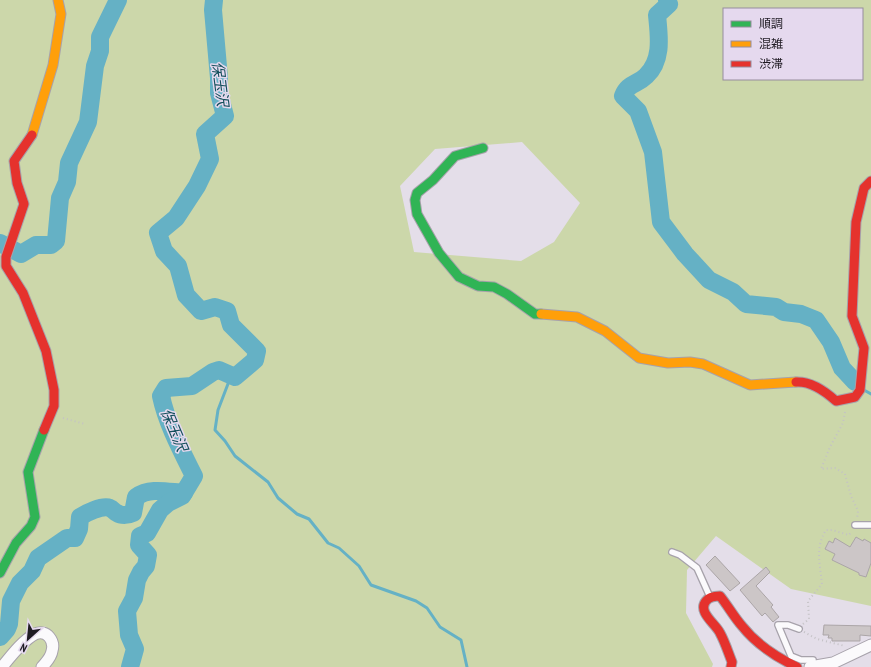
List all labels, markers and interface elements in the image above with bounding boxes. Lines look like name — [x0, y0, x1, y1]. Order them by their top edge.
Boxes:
legend — [723, 8, 863, 80]
text: 順調 — [759, 16, 783, 31]
text: 混雑 — [759, 36, 783, 51]
text: 渋滞 — [759, 56, 783, 71]
water label: 保玉沢 — [208, 60, 233, 109]
water label: 保玉沢 — [157, 405, 193, 456]
north arrow — [8, 619, 48, 659]
text: N — [18, 640, 29, 655]

